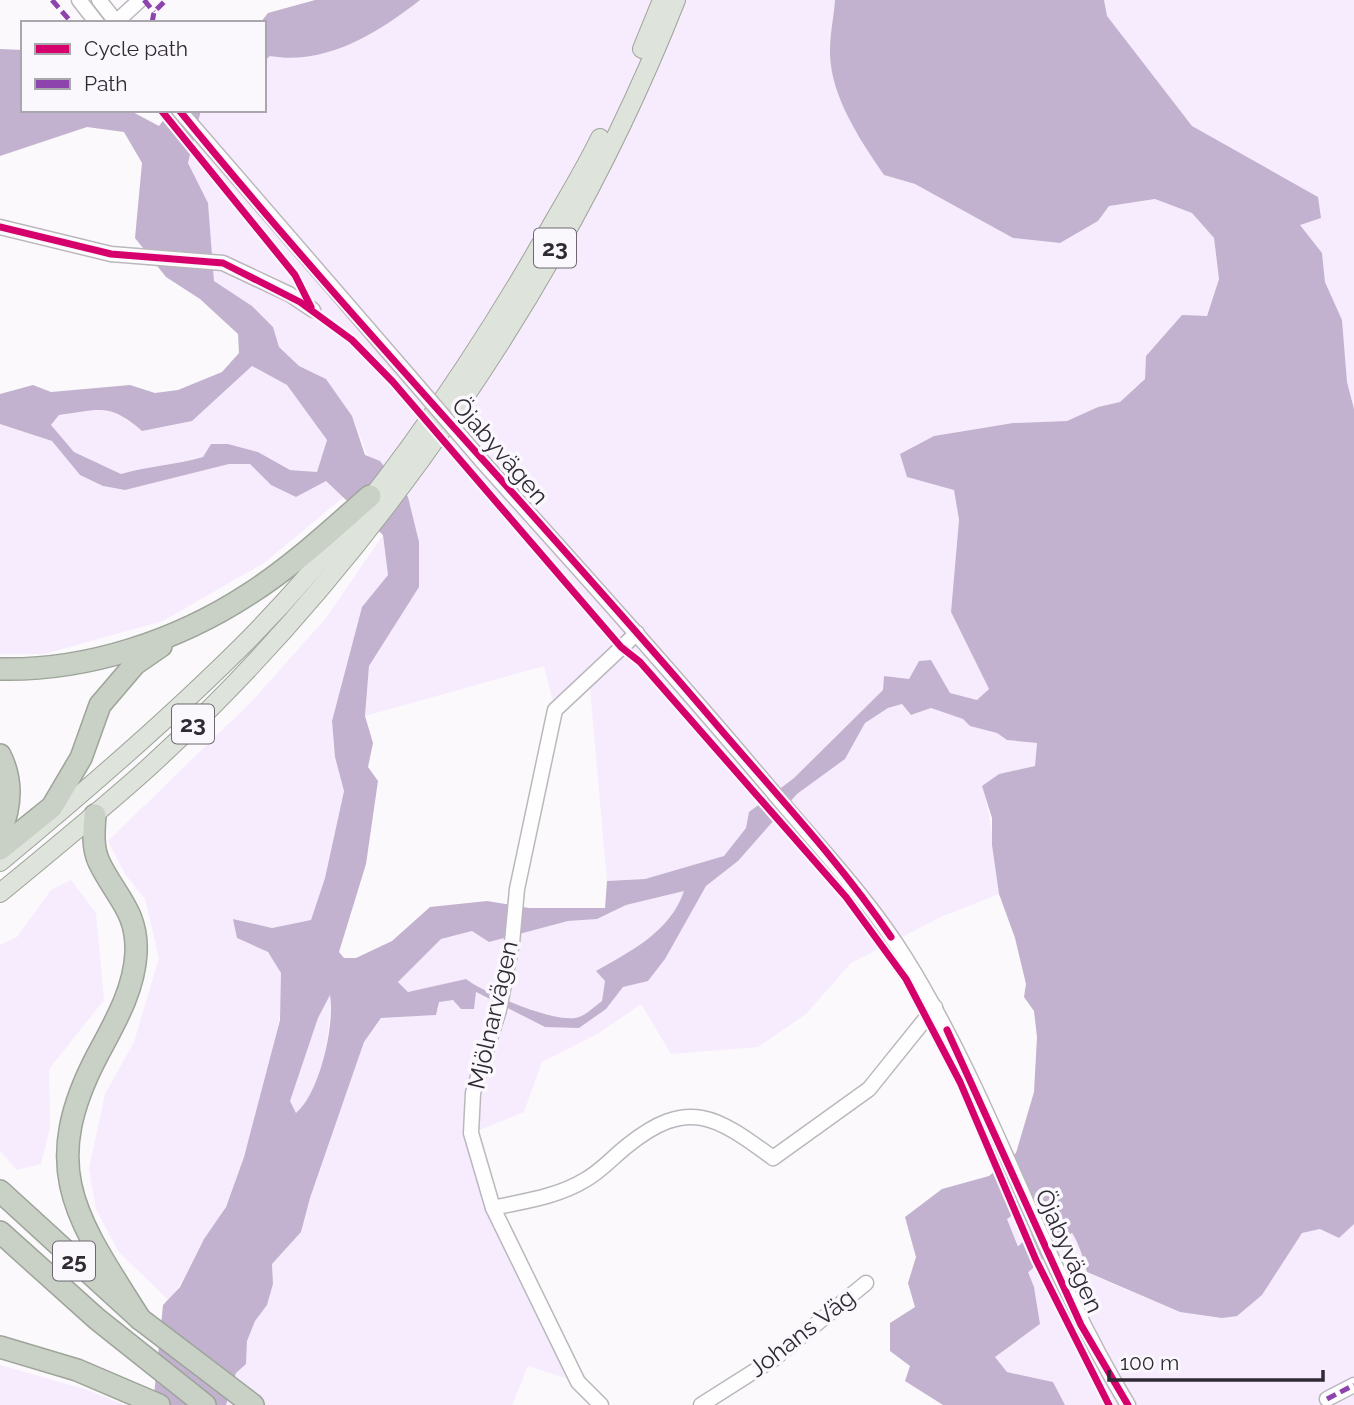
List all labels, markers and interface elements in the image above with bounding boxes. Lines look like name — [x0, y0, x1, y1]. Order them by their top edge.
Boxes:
legend — [21, 21, 266, 112]
text: Cycle path — [84, 36, 188, 61]
text: Path — [84, 71, 128, 96]
road number: 23 — [534, 229, 576, 268]
street label: Öjabyvägen — [446, 391, 555, 510]
road number: 23 — [172, 704, 214, 744]
street label: Mjölnarvägen — [461, 938, 524, 1092]
street label: Öjabyvägen — [1029, 1184, 1110, 1317]
road number: 25 — [53, 1242, 95, 1280]
street label: Johans Väg — [743, 1282, 860, 1383]
scale bar — [1109, 1338, 1322, 1382]
text: 100 m — [1120, 1350, 1179, 1375]

